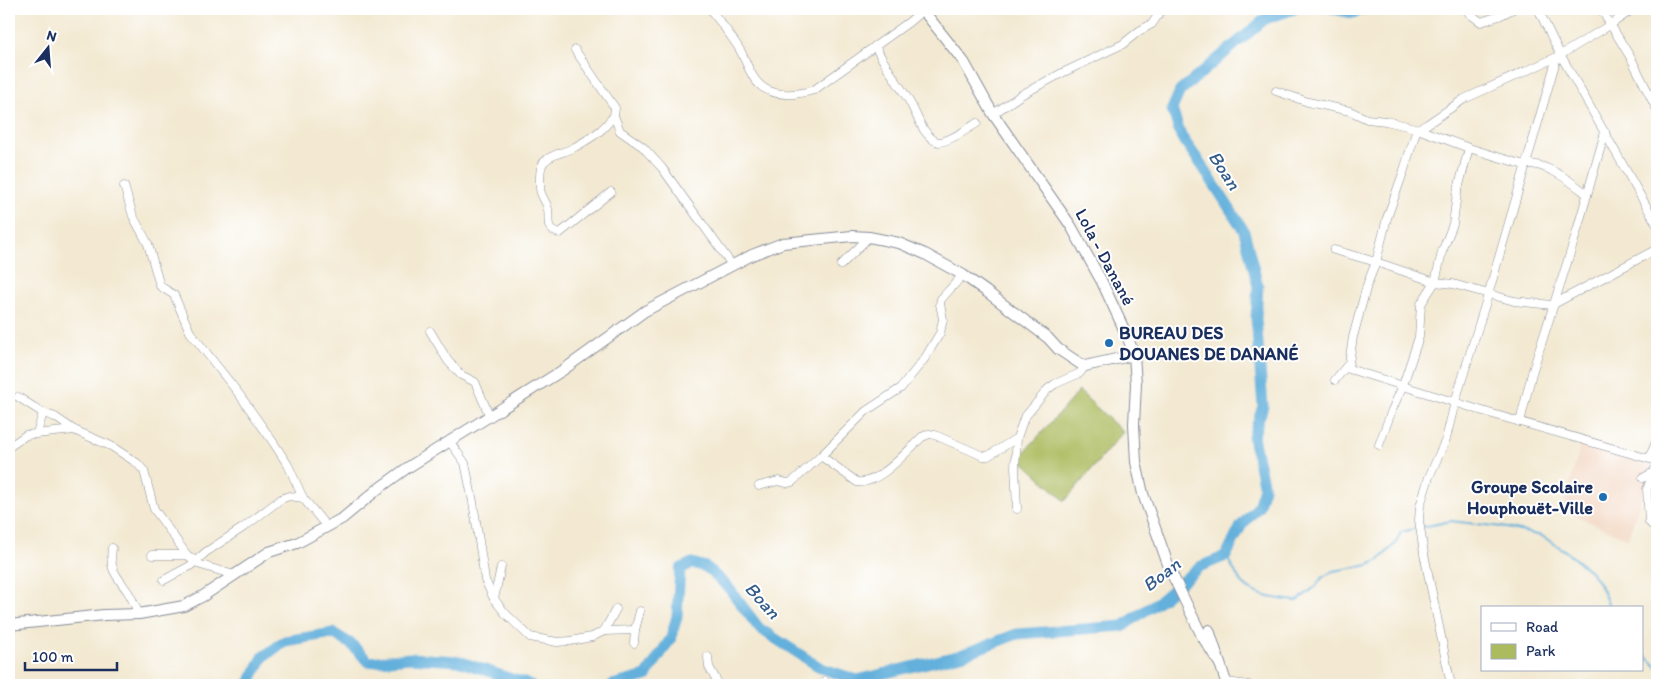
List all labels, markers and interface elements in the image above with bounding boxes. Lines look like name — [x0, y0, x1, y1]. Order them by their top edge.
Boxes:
north arrow — [22, 22, 72, 72]
text: N — [45, 27, 59, 46]
water label: Boan — [1203, 146, 1246, 194]
street label: Lola - Danané — [1070, 205, 1140, 309]
place label: BUREAU DES DOUANES DE DANANÉ — [1119, 322, 1298, 365]
marker: BUREAU DES DOUANES DE DANANÉ — [1103, 337, 1115, 349]
place label: Groupe Scolaire Houphouët-Ville — [1467, 476, 1593, 519]
marker: Groupe Scolaire Houphouët-Ville — [1597, 491, 1609, 503]
water label: Boan — [1138, 552, 1185, 596]
water label: Boan — [740, 577, 785, 624]
legend — [1481, 606, 1644, 672]
text: Road — [1526, 618, 1559, 636]
scale bar — [25, 639, 118, 671]
text: Park — [1526, 642, 1556, 660]
text: 100 m — [32, 648, 74, 666]

